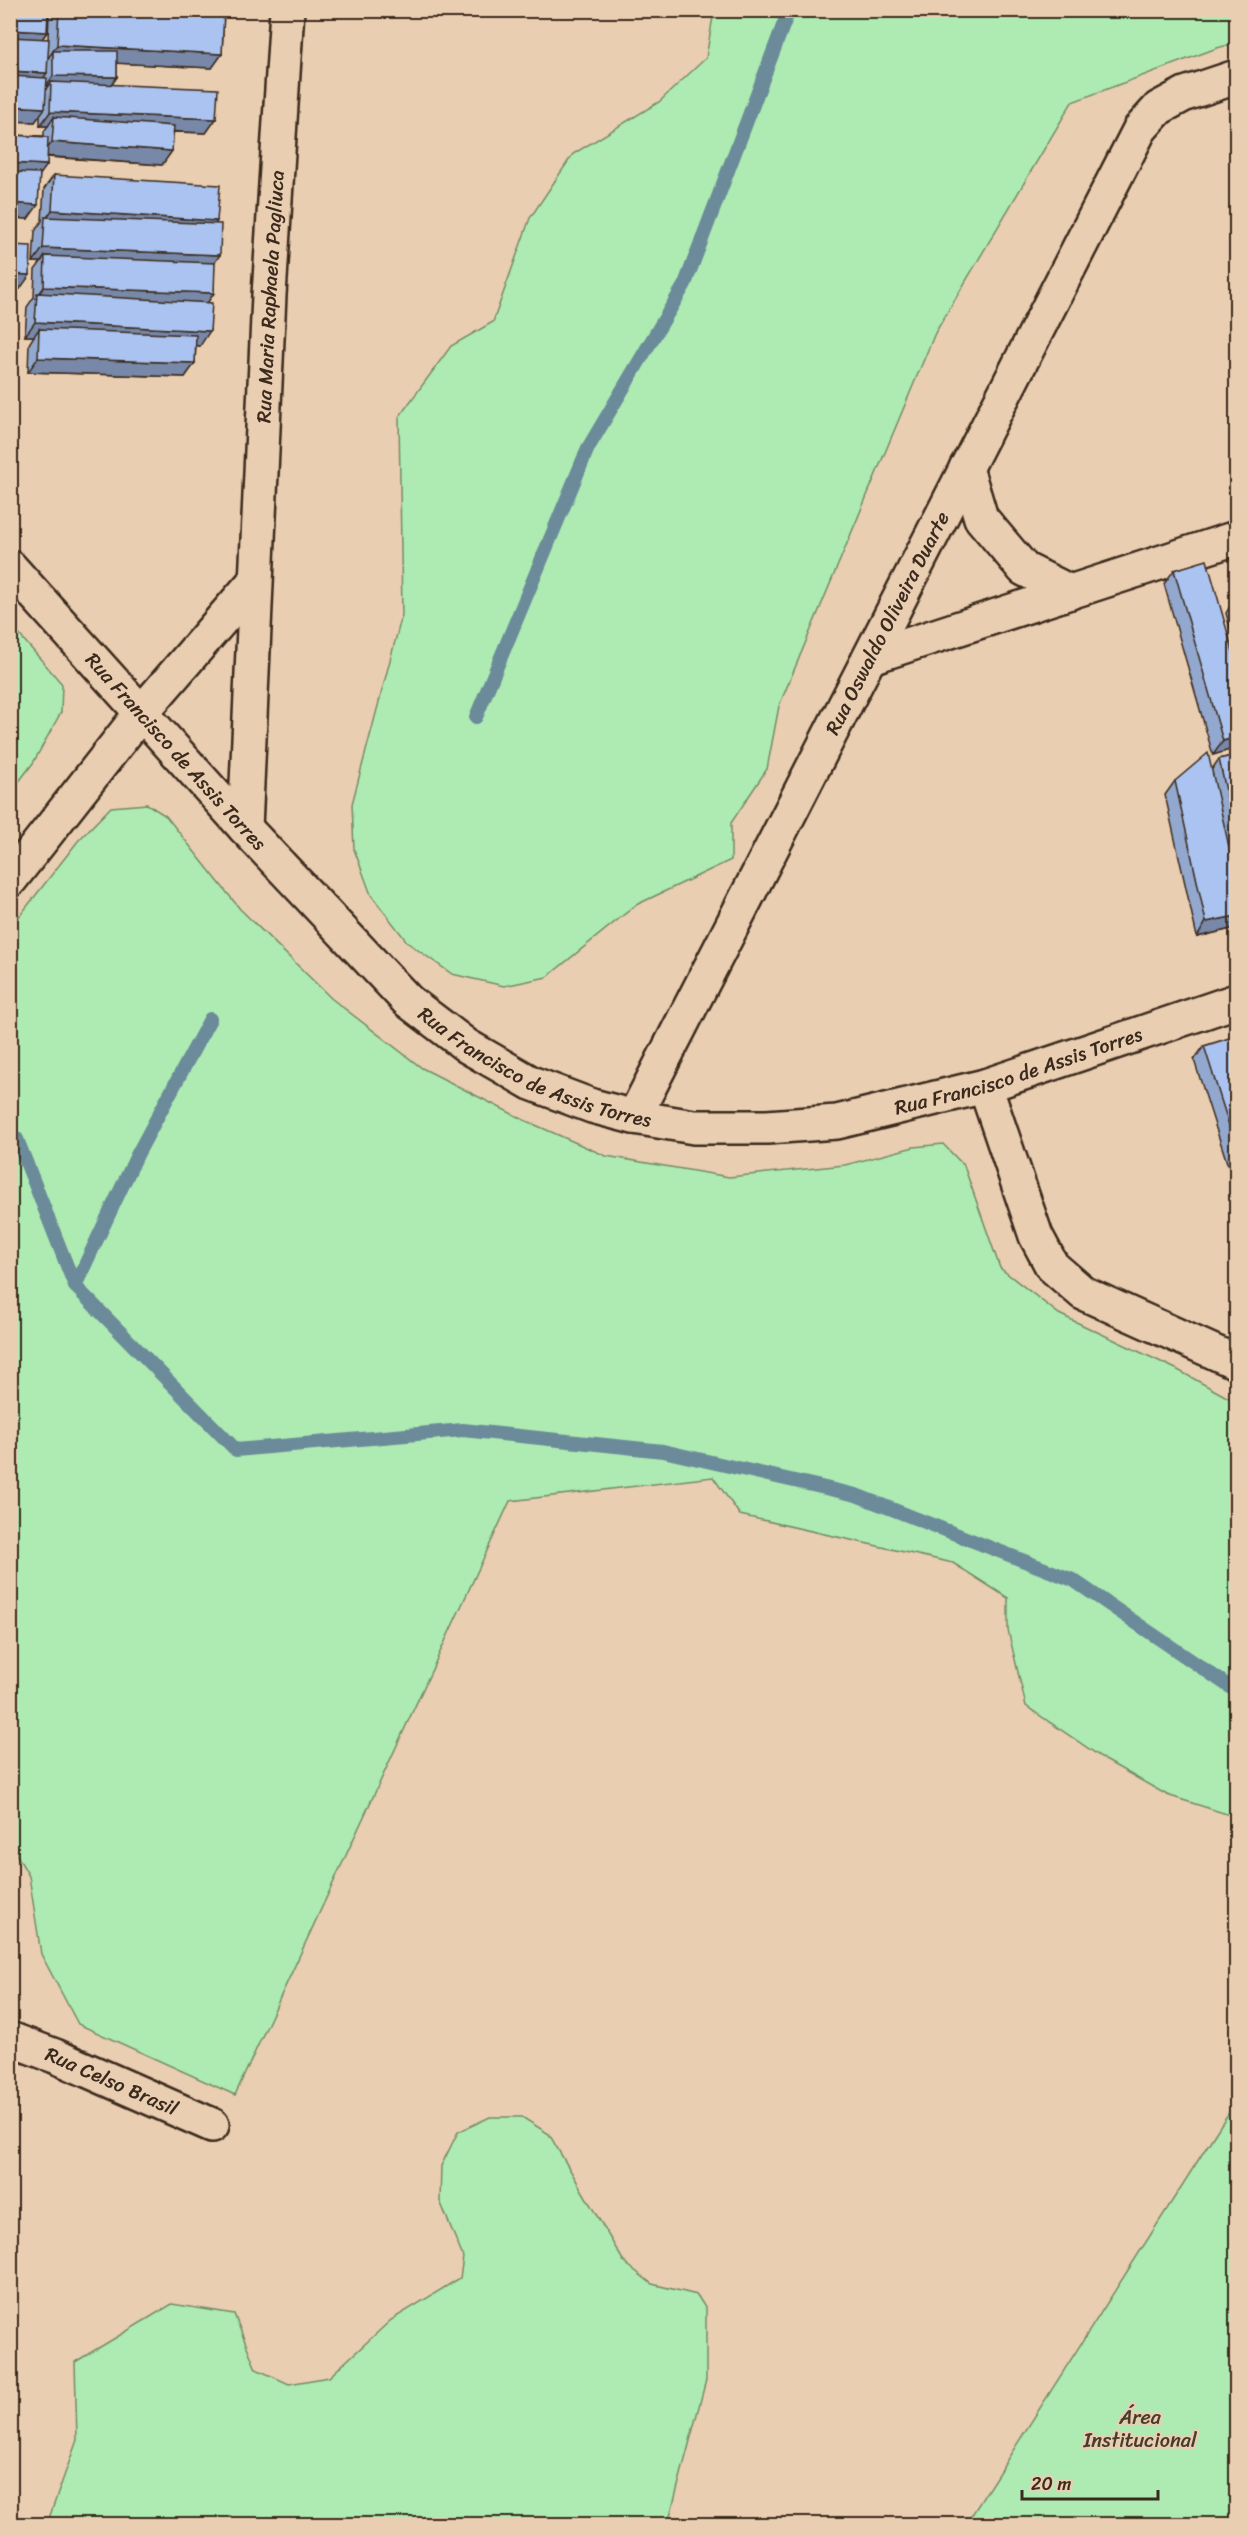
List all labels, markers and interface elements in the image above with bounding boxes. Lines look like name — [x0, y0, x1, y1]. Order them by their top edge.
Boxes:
street label: Rua Maria Raphaela Pagliuca — [246, 169, 295, 424]
street label: Rua Oswaldo Oliveira Duarte — [816, 505, 959, 741]
street label: Rua Francisco de Assis Torres — [76, 644, 276, 860]
street label: Rua Francisco de Assis Torres — [410, 997, 655, 1138]
street label: Rua Francisco de Assis Torres — [891, 1017, 1148, 1125]
street label: Rua Celso Brasil — [40, 2037, 185, 2126]
park label: Área Institucional — [1082, 2400, 1198, 2458]
scale bar — [1022, 2463, 1158, 2501]
text: 20 m — [1031, 2468, 1071, 2500]

